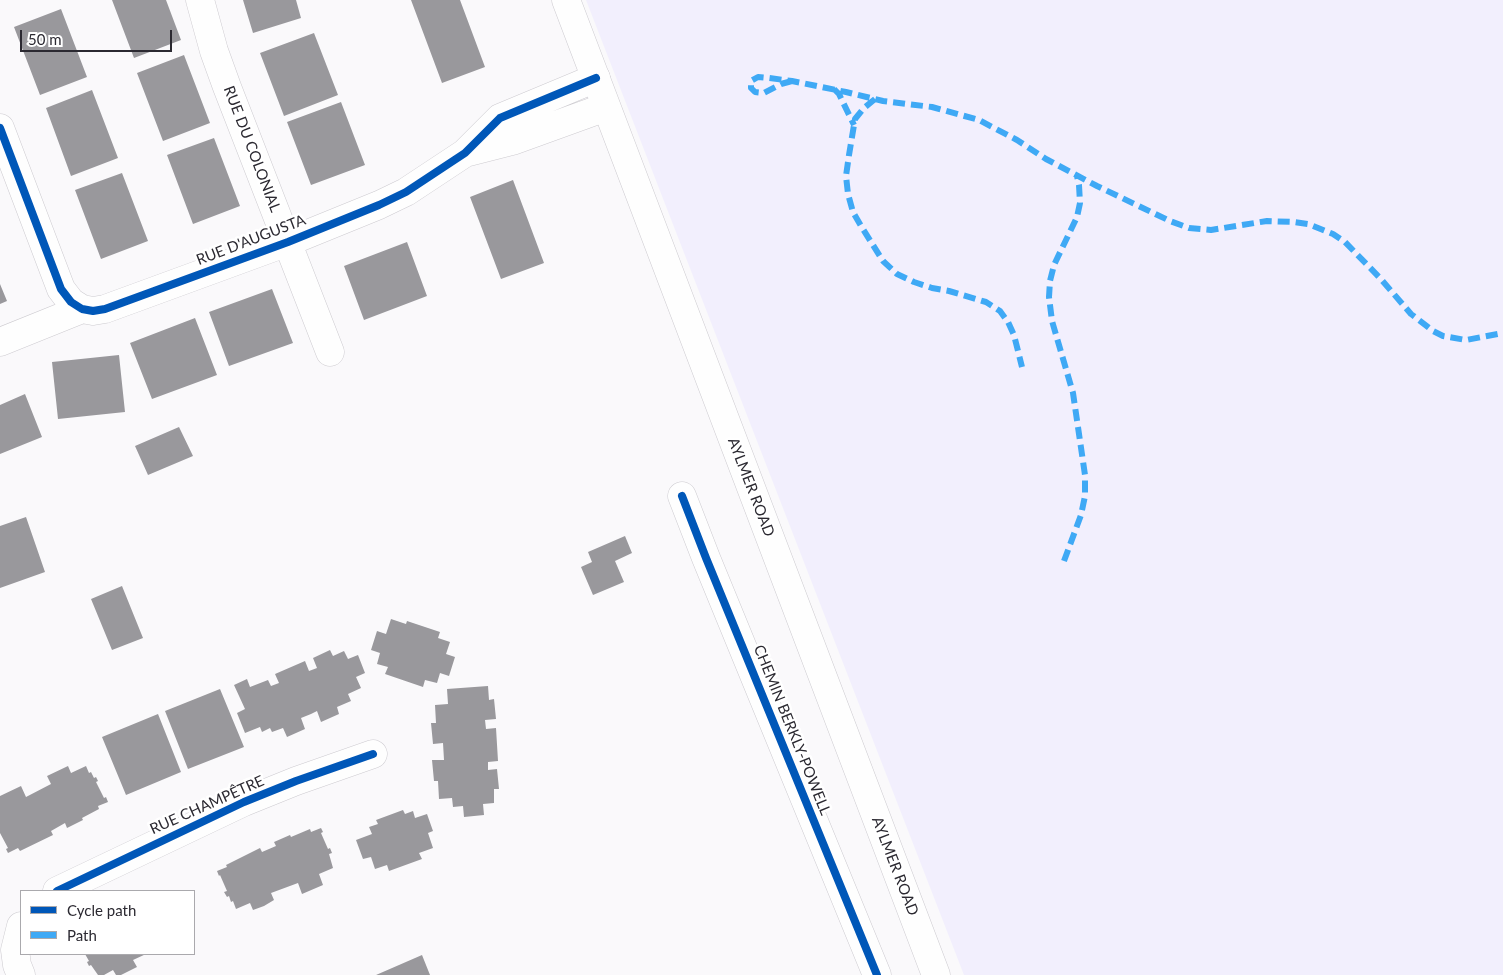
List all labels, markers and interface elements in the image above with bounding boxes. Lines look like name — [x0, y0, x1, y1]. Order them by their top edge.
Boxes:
scale bar — [22, 20, 175, 52]
text: 50 m — [28, 30, 62, 48]
street label: RUE DU COLONIAL — [220, 83, 284, 215]
street label: RUE D'AUGUSTA — [194, 211, 308, 269]
street label: AYLMER ROAD — [724, 435, 778, 539]
street label: CHEMIN BERKLY-POWELL — [750, 642, 834, 818]
street label: RUE CHAMPÊTRE — [147, 772, 267, 838]
street label: AYLMER ROAD — [868, 814, 922, 918]
legend — [20, 890, 195, 955]
text: Cycle path — [67, 901, 136, 919]
text: Path — [67, 926, 97, 944]

